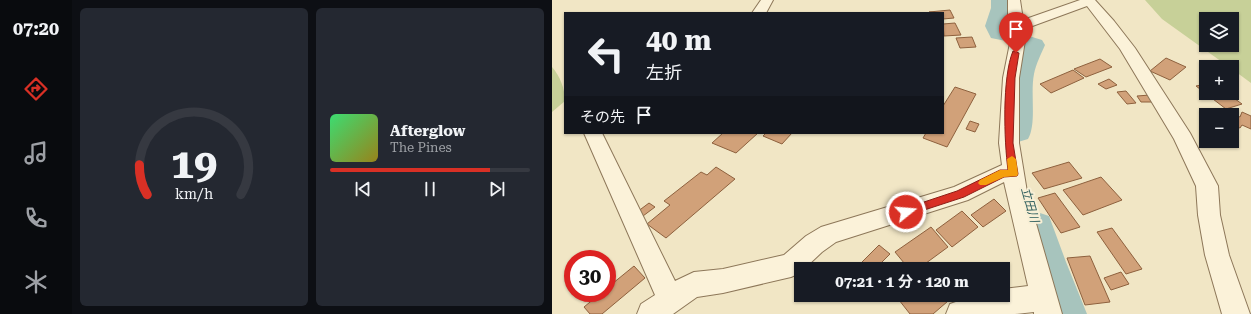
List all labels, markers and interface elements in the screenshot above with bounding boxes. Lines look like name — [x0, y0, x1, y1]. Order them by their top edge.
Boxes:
pin — [999, 12, 1033, 53]
map controls — [1199, 12, 1239, 148]
button: layers — [1199, 12, 1239, 52]
text: 07:20 — [13, 18, 59, 39]
icon: arrive — [1005, 18, 1027, 40]
text: 40 m — [646, 24, 711, 57]
icon: left — [580, 28, 632, 80]
button: + — [1199, 60, 1239, 100]
text: 左折 — [646, 62, 682, 83]
icon: directions — [22, 75, 50, 103]
icon: arrive — [633, 104, 655, 126]
text: その先 — [580, 108, 625, 126]
button: − — [1199, 108, 1239, 148]
text: Afterglow — [390, 122, 465, 140]
icon: music — [22, 139, 50, 167]
text: 19 — [171, 139, 217, 188]
text: The Pines — [390, 140, 452, 155]
icon: previous — [352, 178, 374, 200]
icon: pause — [419, 178, 441, 200]
icon: next — [486, 178, 508, 200]
text: km/h — [175, 186, 213, 202]
water label: 立田川 — [1018, 186, 1042, 226]
position arrow — [885, 191, 927, 233]
icon: phone — [22, 204, 50, 232]
speed limit sign: 30 — [564, 250, 616, 302]
icon: climate — [22, 268, 50, 296]
text: 07:21 · 1 分 · 120 m — [835, 273, 969, 291]

